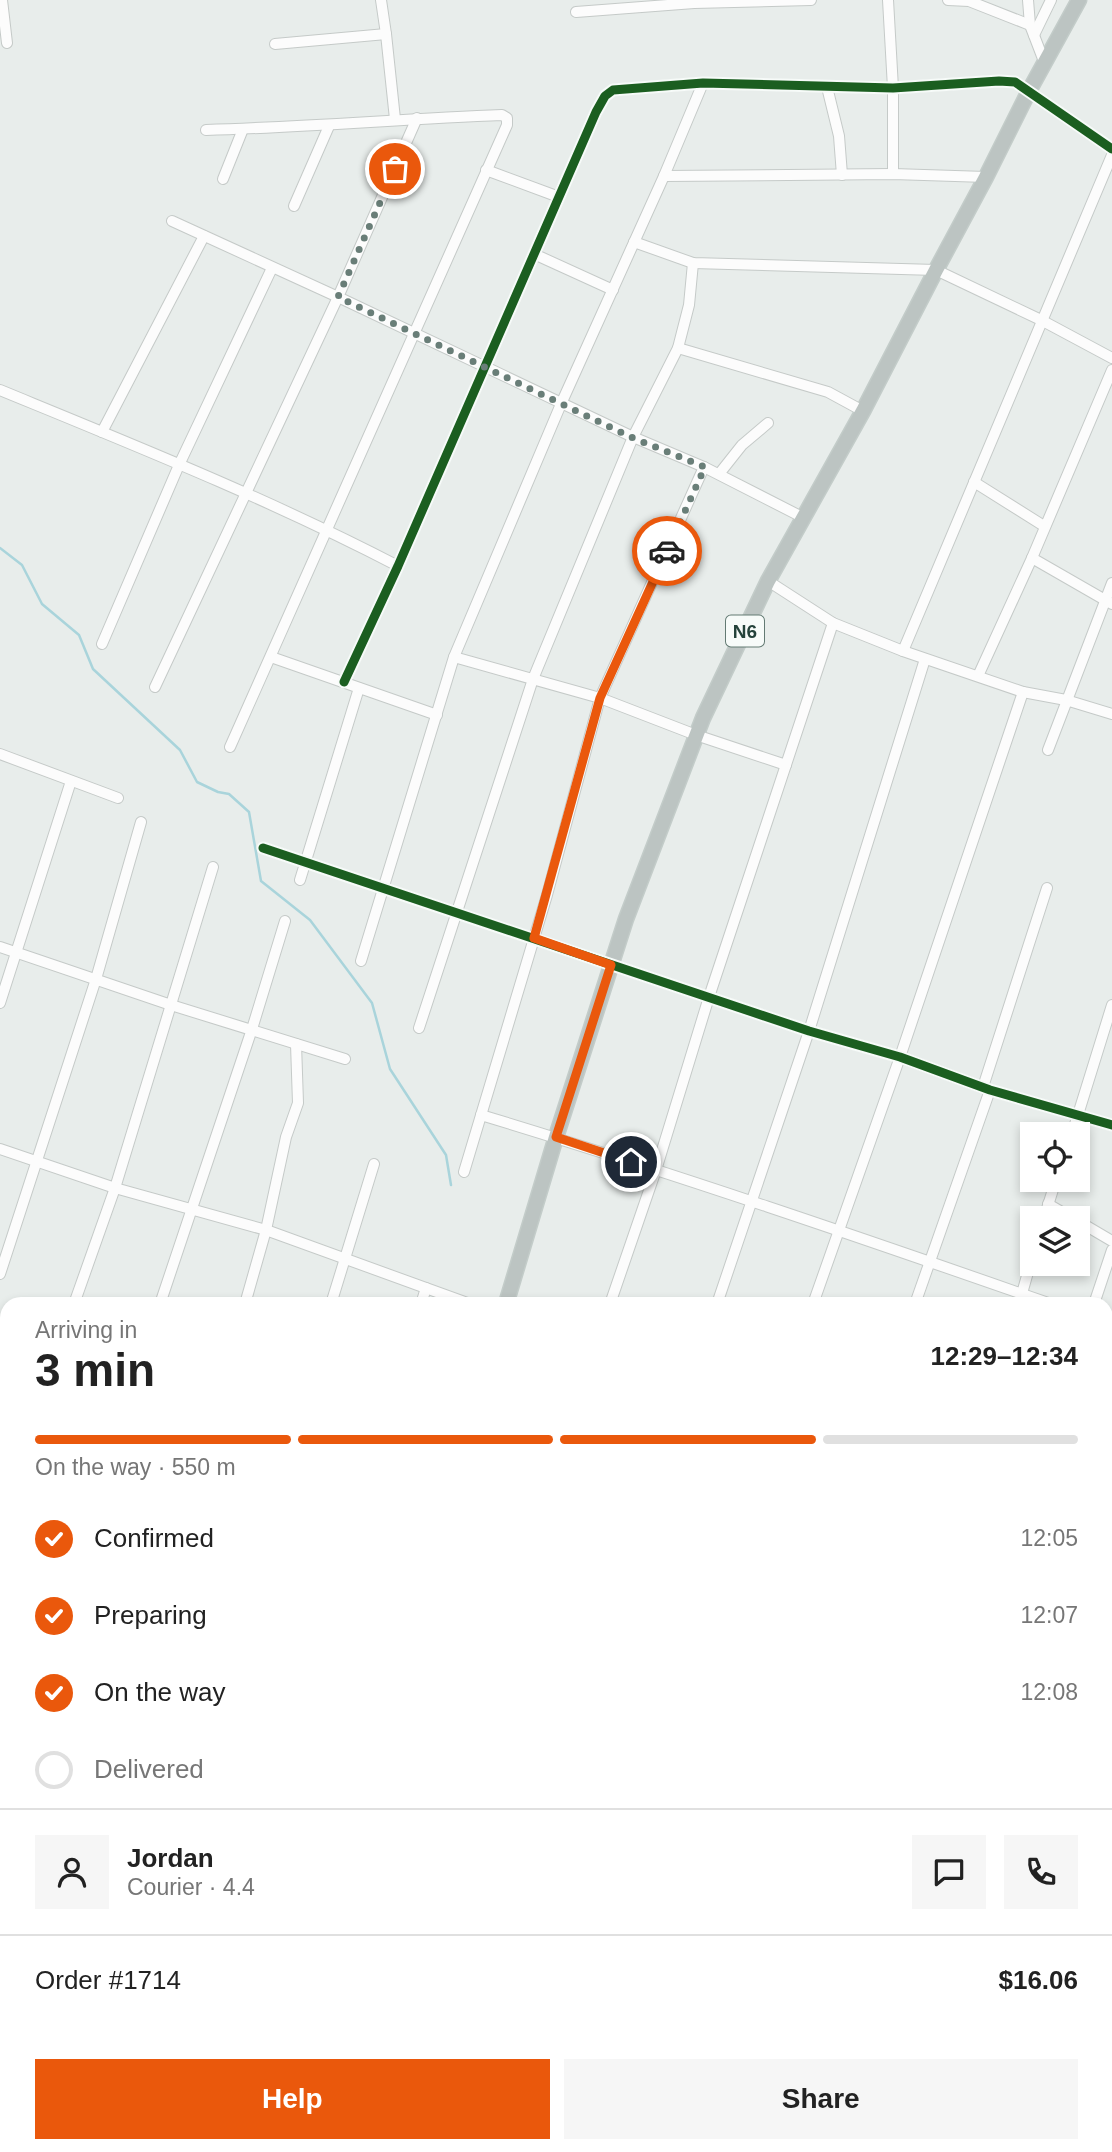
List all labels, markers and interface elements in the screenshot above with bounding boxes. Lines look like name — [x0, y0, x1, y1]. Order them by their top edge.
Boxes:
pin — [365, 139, 425, 199]
icon: bag — [376, 150, 414, 188]
courier — [632, 516, 702, 586]
icon: car — [648, 532, 686, 570]
road number: N6 — [726, 616, 764, 646]
map controls — [1020, 1122, 1090, 1276]
button: locate — [1020, 1122, 1090, 1192]
pin — [601, 1132, 661, 1192]
icon: home — [612, 1143, 650, 1181]
button: layers — [1020, 1206, 1090, 1276]
text: Arriving in — [35, 1317, 137, 1343]
text: 12:29–12:34 — [931, 1341, 1078, 1371]
text: 3 min — [35, 1344, 155, 1396]
text: On the way · 550 m — [35, 1454, 236, 1480]
icon: check — [35, 1520, 73, 1558]
text: Confirmed — [94, 1523, 214, 1553]
text: 12:05 — [1020, 1525, 1078, 1551]
icon: check — [35, 1597, 73, 1635]
text: Preparing — [94, 1600, 207, 1630]
text: 12:07 — [1020, 1602, 1078, 1628]
icon: check — [35, 1674, 73, 1712]
text: On the way — [94, 1677, 226, 1707]
text: 12:08 — [1020, 1679, 1078, 1705]
text: Delivered — [94, 1754, 204, 1784]
button: person — [35, 1835, 109, 1909]
button: chat — [912, 1835, 986, 1909]
button: phone — [1004, 1835, 1078, 1909]
text: Jordan — [127, 1843, 214, 1873]
text: Courier · 4.4 — [127, 1874, 255, 1900]
text: Order #1714 — [35, 1965, 181, 1995]
text: $16.06 — [998, 1965, 1078, 1995]
button: Help — [35, 2059, 550, 2139]
button: Share — [564, 2059, 1078, 2139]

